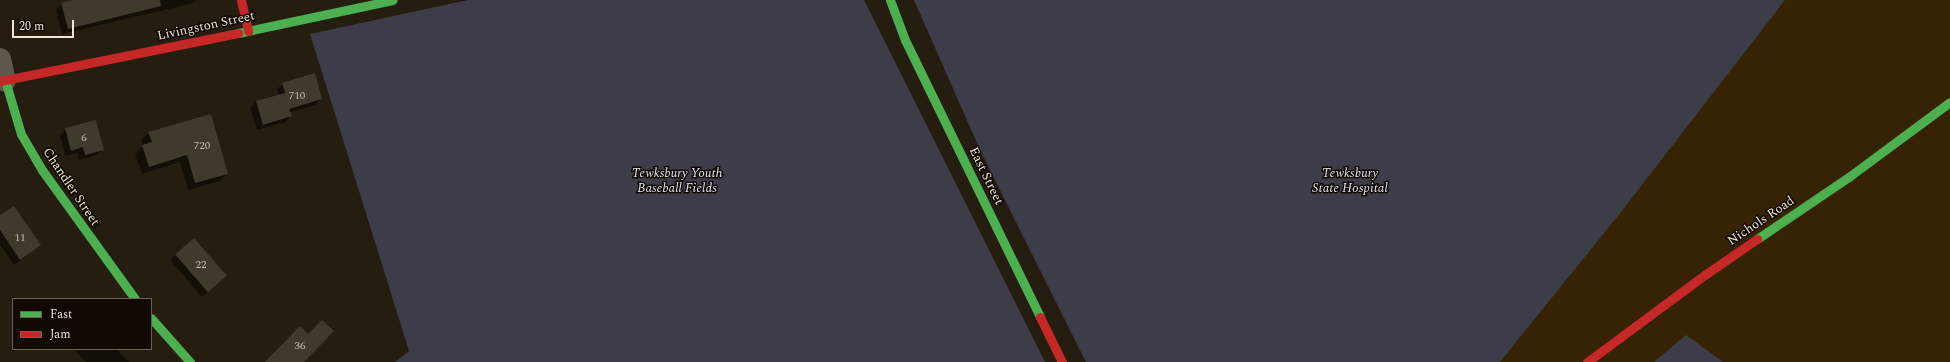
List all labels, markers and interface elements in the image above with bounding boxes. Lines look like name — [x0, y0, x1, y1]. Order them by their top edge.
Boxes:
street label: Livingston Street — [156, 8, 256, 44]
scale bar — [14, 12, 76, 38]
text: 20 m — [19, 17, 44, 36]
house number: 710 — [289, 89, 305, 103]
house number: 6 — [81, 131, 87, 145]
house number: 720 — [194, 139, 210, 153]
street label: Chandler Street — [39, 145, 103, 229]
street label: East Street — [965, 145, 1007, 207]
park label: Tewksbury Youth Baseball Fields — [632, 166, 722, 197]
park label: Tewksbury State Hospital — [1312, 166, 1388, 197]
street label: Nichols Road — [1725, 193, 1797, 249]
house number: 11 — [15, 231, 25, 245]
house number: 22 — [196, 258, 206, 272]
legend — [12, 298, 152, 350]
text: Fast — [50, 305, 72, 324]
text: Jam — [50, 325, 71, 344]
house number: 36 — [295, 339, 305, 353]

